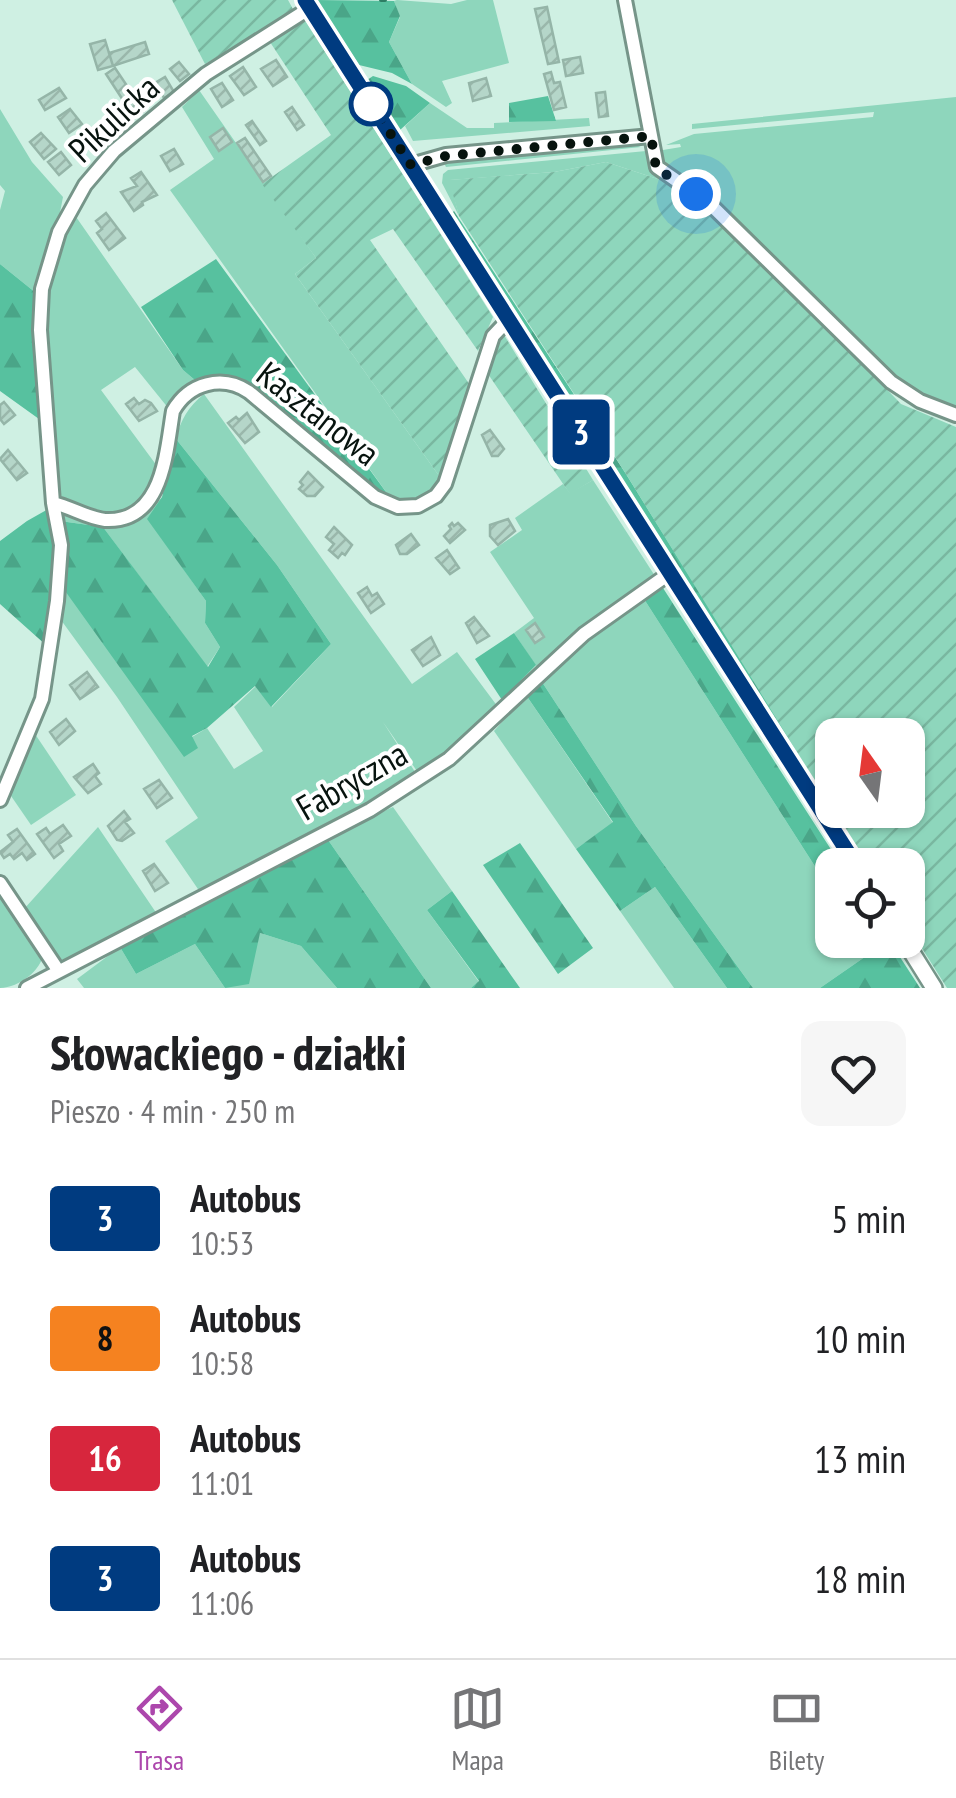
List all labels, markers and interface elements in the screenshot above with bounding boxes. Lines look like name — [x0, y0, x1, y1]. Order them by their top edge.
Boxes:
street label: Pikulicka — [58, 65, 168, 172]
unlabelled marker — [350, 83, 392, 125]
your location — [671, 169, 721, 219]
street label: Kasztanowa — [248, 351, 389, 475]
line badge: 3 — [548, 400, 614, 464]
text: 3 — [573, 409, 589, 455]
north arrow — [815, 718, 925, 828]
map controls — [815, 718, 925, 958]
street label: Fabryczna — [288, 730, 415, 830]
button: locate — [815, 848, 925, 958]
text: Słowackiego - działki — [50, 1021, 406, 1083]
button: heart — [801, 1021, 906, 1126]
text: Pieszo · 4 min · 250 m — [50, 1090, 295, 1132]
text: Autobus — [190, 1173, 301, 1222]
text: 5 min — [831, 1194, 906, 1243]
text: 3 — [97, 1195, 113, 1241]
text: 10:53 — [190, 1222, 254, 1264]
text: Autobus — [190, 1293, 301, 1342]
text: 10 min — [814, 1314, 906, 1363]
text: 8 — [97, 1315, 113, 1361]
text: 10:58 — [190, 1342, 254, 1384]
text: Autobus — [190, 1413, 301, 1462]
text: 13 min — [814, 1434, 906, 1483]
text: 16 — [88, 1435, 122, 1481]
text: 11:01 — [190, 1462, 254, 1504]
text: Autobus — [190, 1533, 301, 1582]
text: 18 min — [814, 1554, 906, 1603]
text: 3 — [97, 1555, 113, 1601]
text: 11:06 — [190, 1582, 254, 1624]
tab: Trasa — [132, 1681, 187, 1778]
tab: Mapa — [450, 1681, 505, 1778]
tab: Bilety — [769, 1681, 824, 1778]

